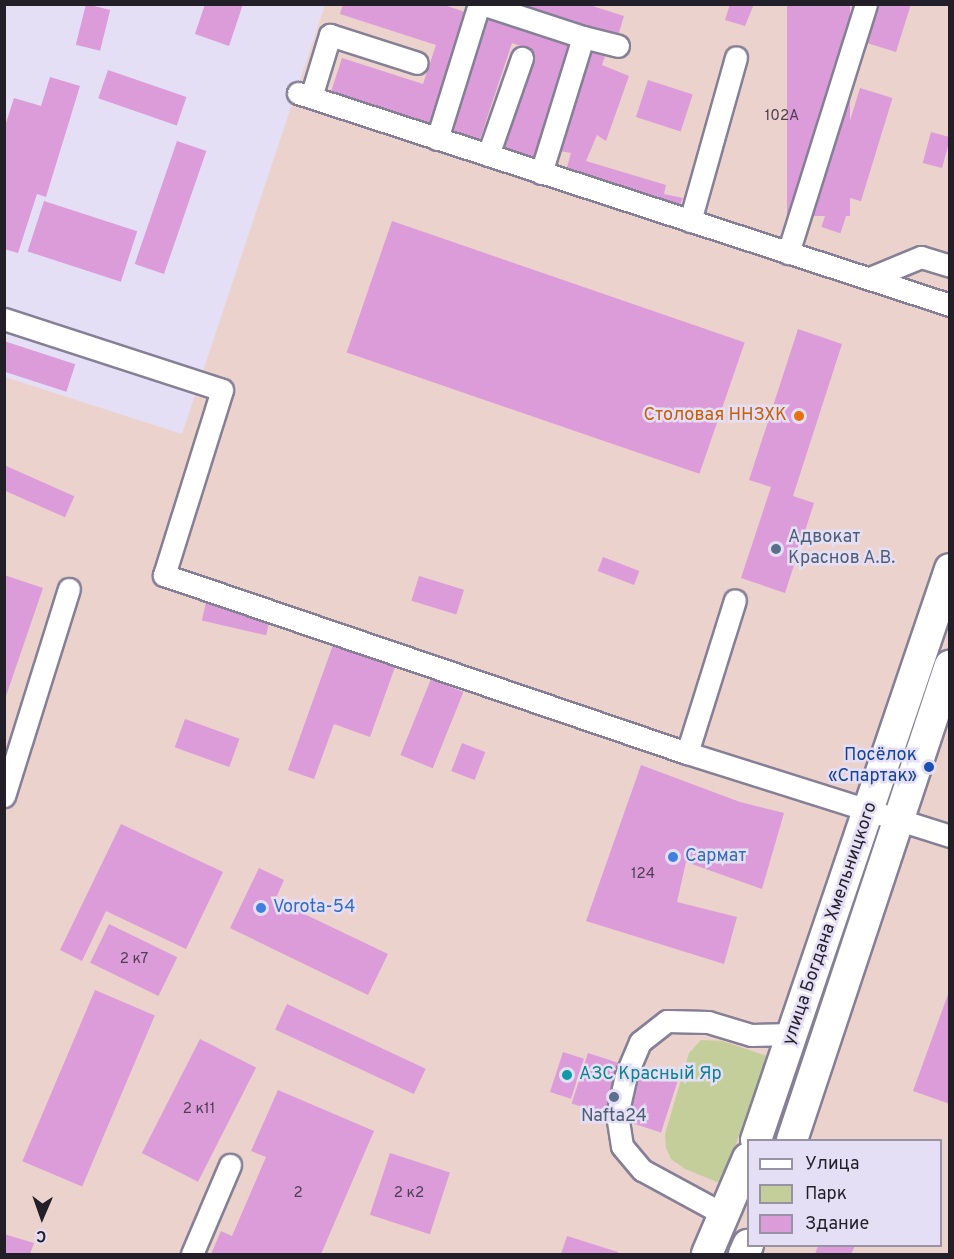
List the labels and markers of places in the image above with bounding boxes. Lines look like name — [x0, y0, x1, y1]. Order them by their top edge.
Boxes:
place label: Столовая ННЗХК — [643, 405, 787, 427]
marker: Столовая ННЗХК — [792, 409, 806, 423]
place label: Адвокат Краснов А.В. — [788, 528, 896, 570]
marker: Адвокат Краснов А.В. — [769, 542, 783, 556]
place label: Посёлок «Спартак» — [828, 746, 917, 789]
marker: Посёлок «Спартак» — [922, 760, 936, 774]
place label: Сармат — [685, 846, 746, 868]
marker: Сармат — [666, 850, 680, 864]
place label: Vorota-54 — [273, 897, 355, 919]
marker: Vorota-54 — [254, 901, 268, 915]
place label: АЗС Красный Яр — [579, 1064, 722, 1086]
marker: АЗС Красный Яр — [560, 1068, 574, 1082]
marker: Nafta24 — [607, 1090, 621, 1104]
place label: Nafta24 — [581, 1106, 647, 1128]

